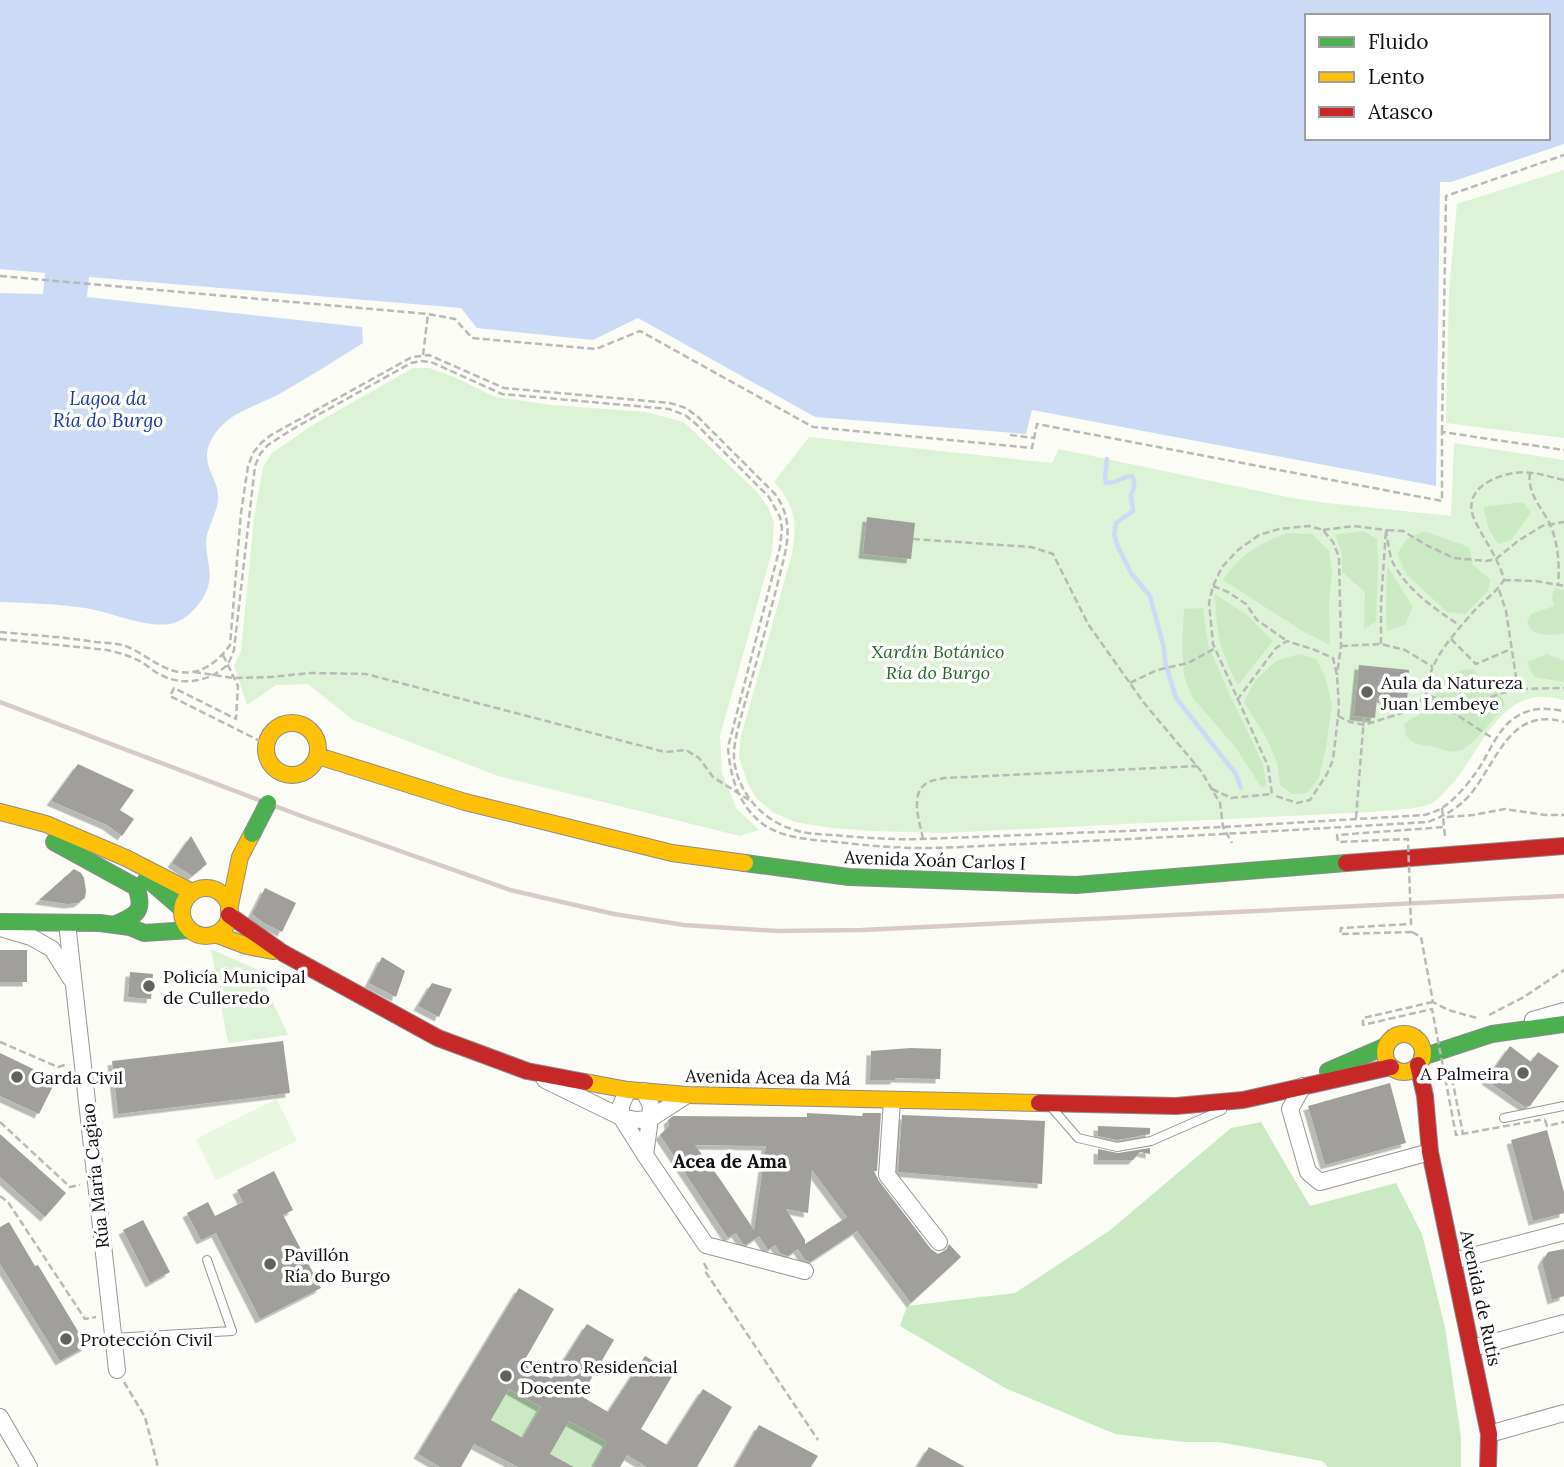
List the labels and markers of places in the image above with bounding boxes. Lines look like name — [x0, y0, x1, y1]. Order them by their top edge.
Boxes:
place label: Aula da Natureza Juan Lembeye — [1380, 671, 1523, 715]
marker: Aula da Natureza Juan Lembeye — [1359, 684, 1375, 700]
place label: Policía Municipal de Culleredo — [163, 965, 306, 1009]
marker: Policía Municipal de Culleredo — [141, 978, 157, 994]
place label: A Palmeira — [1419, 1062, 1509, 1085]
marker: A Palmeira — [1515, 1065, 1531, 1081]
place label: Garda Civil — [31, 1066, 123, 1089]
marker: Garda Civil — [9, 1069, 25, 1085]
place label: Pavillón Ría do Burgo — [284, 1243, 390, 1287]
marker: Pavillón Ría do Burgo — [262, 1256, 278, 1272]
place label: Protección Civil — [80, 1328, 213, 1351]
marker: Protección Civil — [58, 1331, 74, 1347]
place label: Centro Residencial Docente — [520, 1355, 678, 1399]
marker: Centro Residencial Docente — [498, 1368, 514, 1384]

